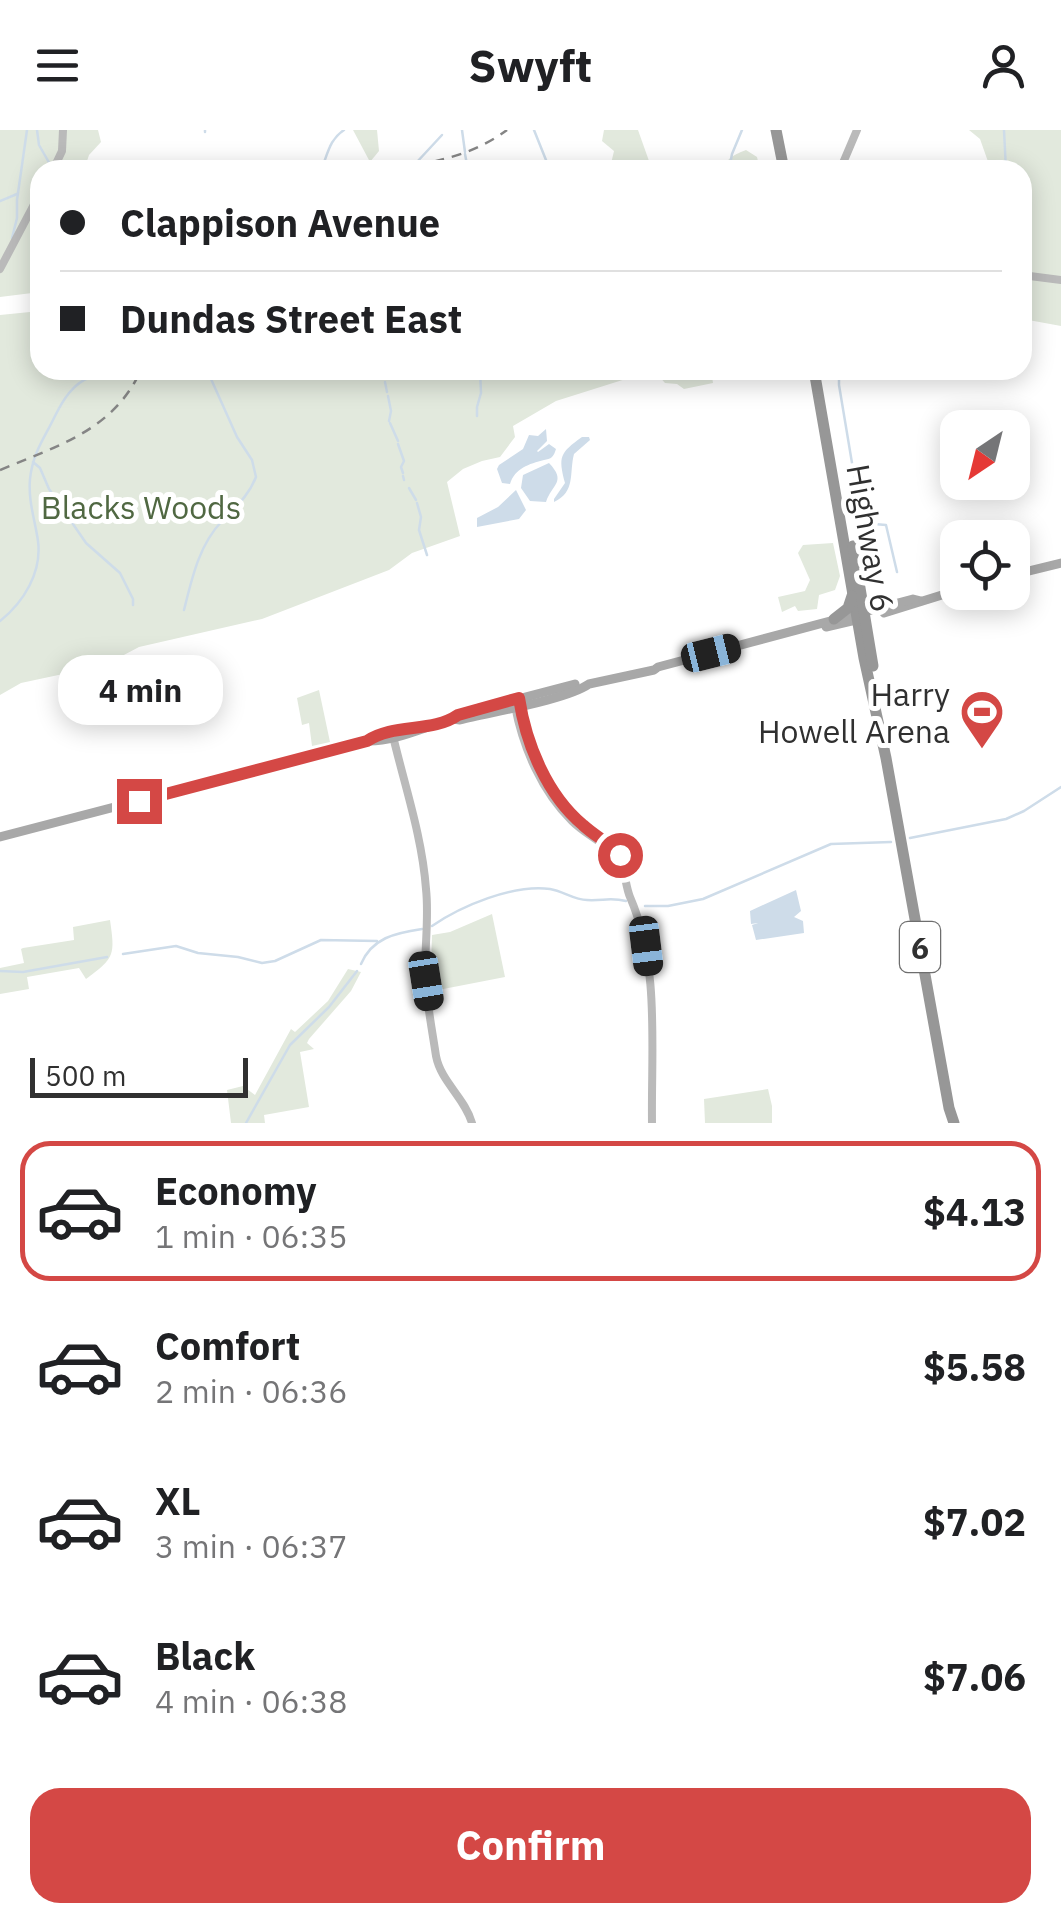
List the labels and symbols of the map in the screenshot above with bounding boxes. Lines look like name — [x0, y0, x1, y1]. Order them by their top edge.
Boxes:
north arrow — [940, 410, 1030, 500]
street label: Highway 6 — [837, 461, 905, 615]
park label: Blacks Woods — [41, 486, 241, 528]
car — [678, 631, 744, 675]
callout: 4 min — [56, 656, 222, 726]
place label: Harry Howell Arena — [758, 673, 950, 752]
sports icon: Harry Howell Arena — [959, 689, 1005, 750]
route end — [117, 779, 162, 824]
route start — [598, 833, 643, 878]
car — [627, 914, 665, 978]
road number: 6 — [900, 922, 940, 972]
car — [406, 949, 446, 1013]
scale bar — [30, 1053, 248, 1098]

